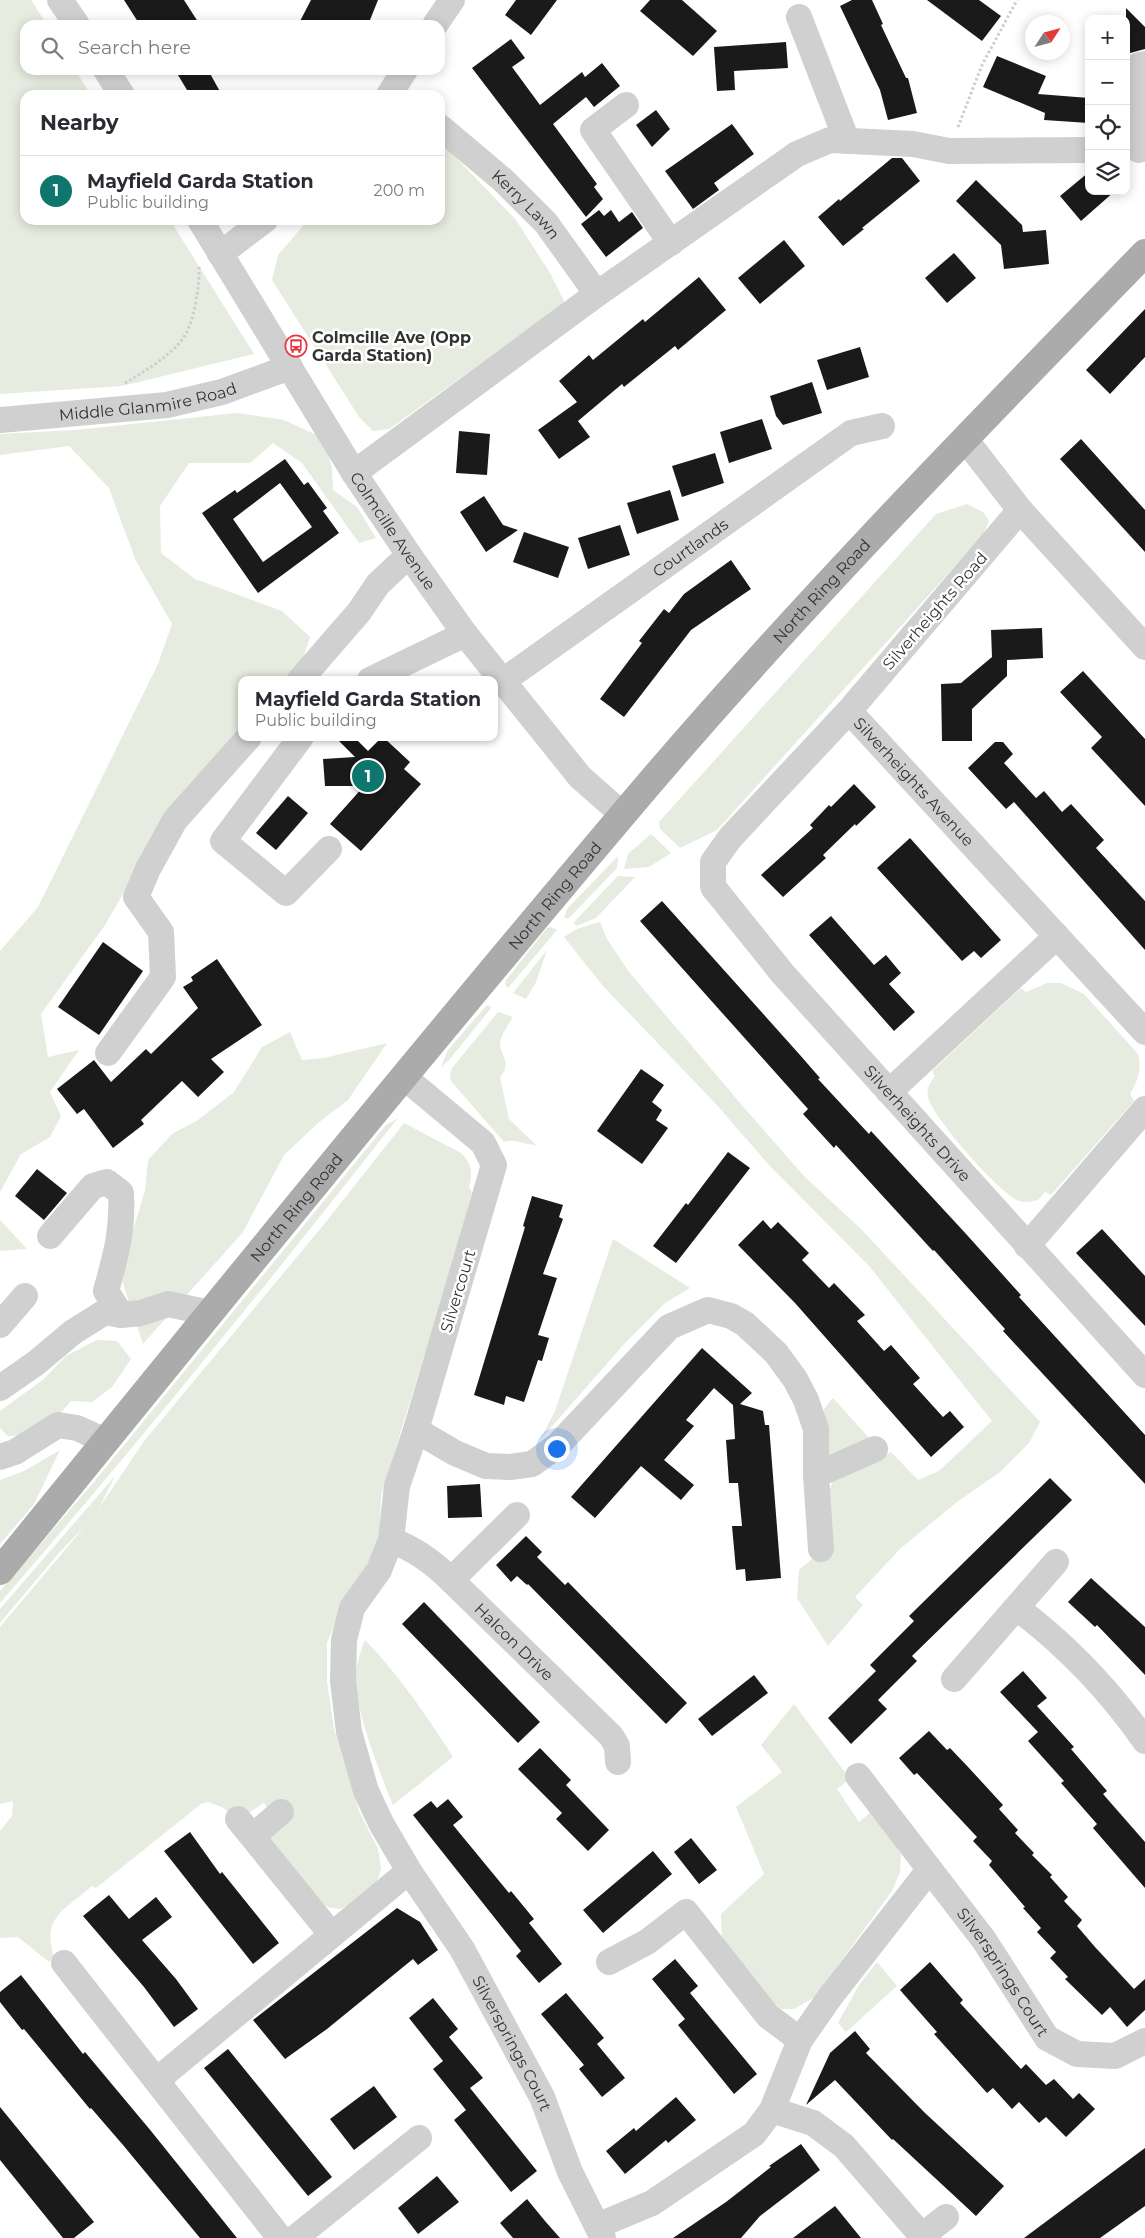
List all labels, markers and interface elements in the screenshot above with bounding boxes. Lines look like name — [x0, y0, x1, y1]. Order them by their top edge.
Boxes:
north arrow — [1025, 15, 1070, 60]
map controls — [1085, 15, 1130, 195]
button: + — [1085, 15, 1130, 60]
search box — [20, 20, 445, 75]
icon: search — [38, 34, 66, 62]
text: Search here — [78, 36, 191, 59]
button: − — [1085, 60, 1130, 105]
button: locate — [1085, 105, 1130, 150]
text: Nearby — [40, 110, 119, 135]
button: layers — [1085, 150, 1130, 195]
street label: Kerry Lawn — [488, 166, 564, 243]
text: Mayfield Garda Station — [87, 170, 314, 193]
text: 1 — [53, 181, 59, 200]
text: 200 m — [374, 181, 425, 200]
text: Public building — [87, 193, 209, 212]
place label: Colmcille Ave (Opp Garda Station) — [312, 328, 471, 365]
bus stop icon: Colmcille Ave (Opp Garda Station) — [284, 334, 308, 358]
street label: Middle Glanmire Road — [58, 378, 239, 424]
street label: Colmcille Avenue — [346, 468, 440, 593]
street label: Courtlands — [649, 514, 732, 581]
street label: North Ring Road — [769, 535, 874, 647]
street label: Silverheights Road — [879, 548, 991, 674]
popup — [238, 676, 498, 741]
text: Mayfield Garda Station — [255, 688, 481, 711]
text: Public building — [255, 711, 377, 730]
street label: Silverheights Avenue — [850, 713, 978, 850]
pin: 1 — [352, 757, 384, 795]
street label: North Ring Road — [504, 838, 605, 953]
street label: Silverheights Drive — [860, 1061, 975, 1185]
street label: North Ring Road — [246, 1149, 346, 1266]
street label: Silvercourt — [436, 1247, 480, 1335]
your location — [544, 1436, 570, 1462]
street label: Halcon Drive — [471, 1599, 558, 1684]
street label: Silversprings Court — [953, 1904, 1053, 2040]
street label: Silversprings Court — [469, 1972, 556, 2114]

